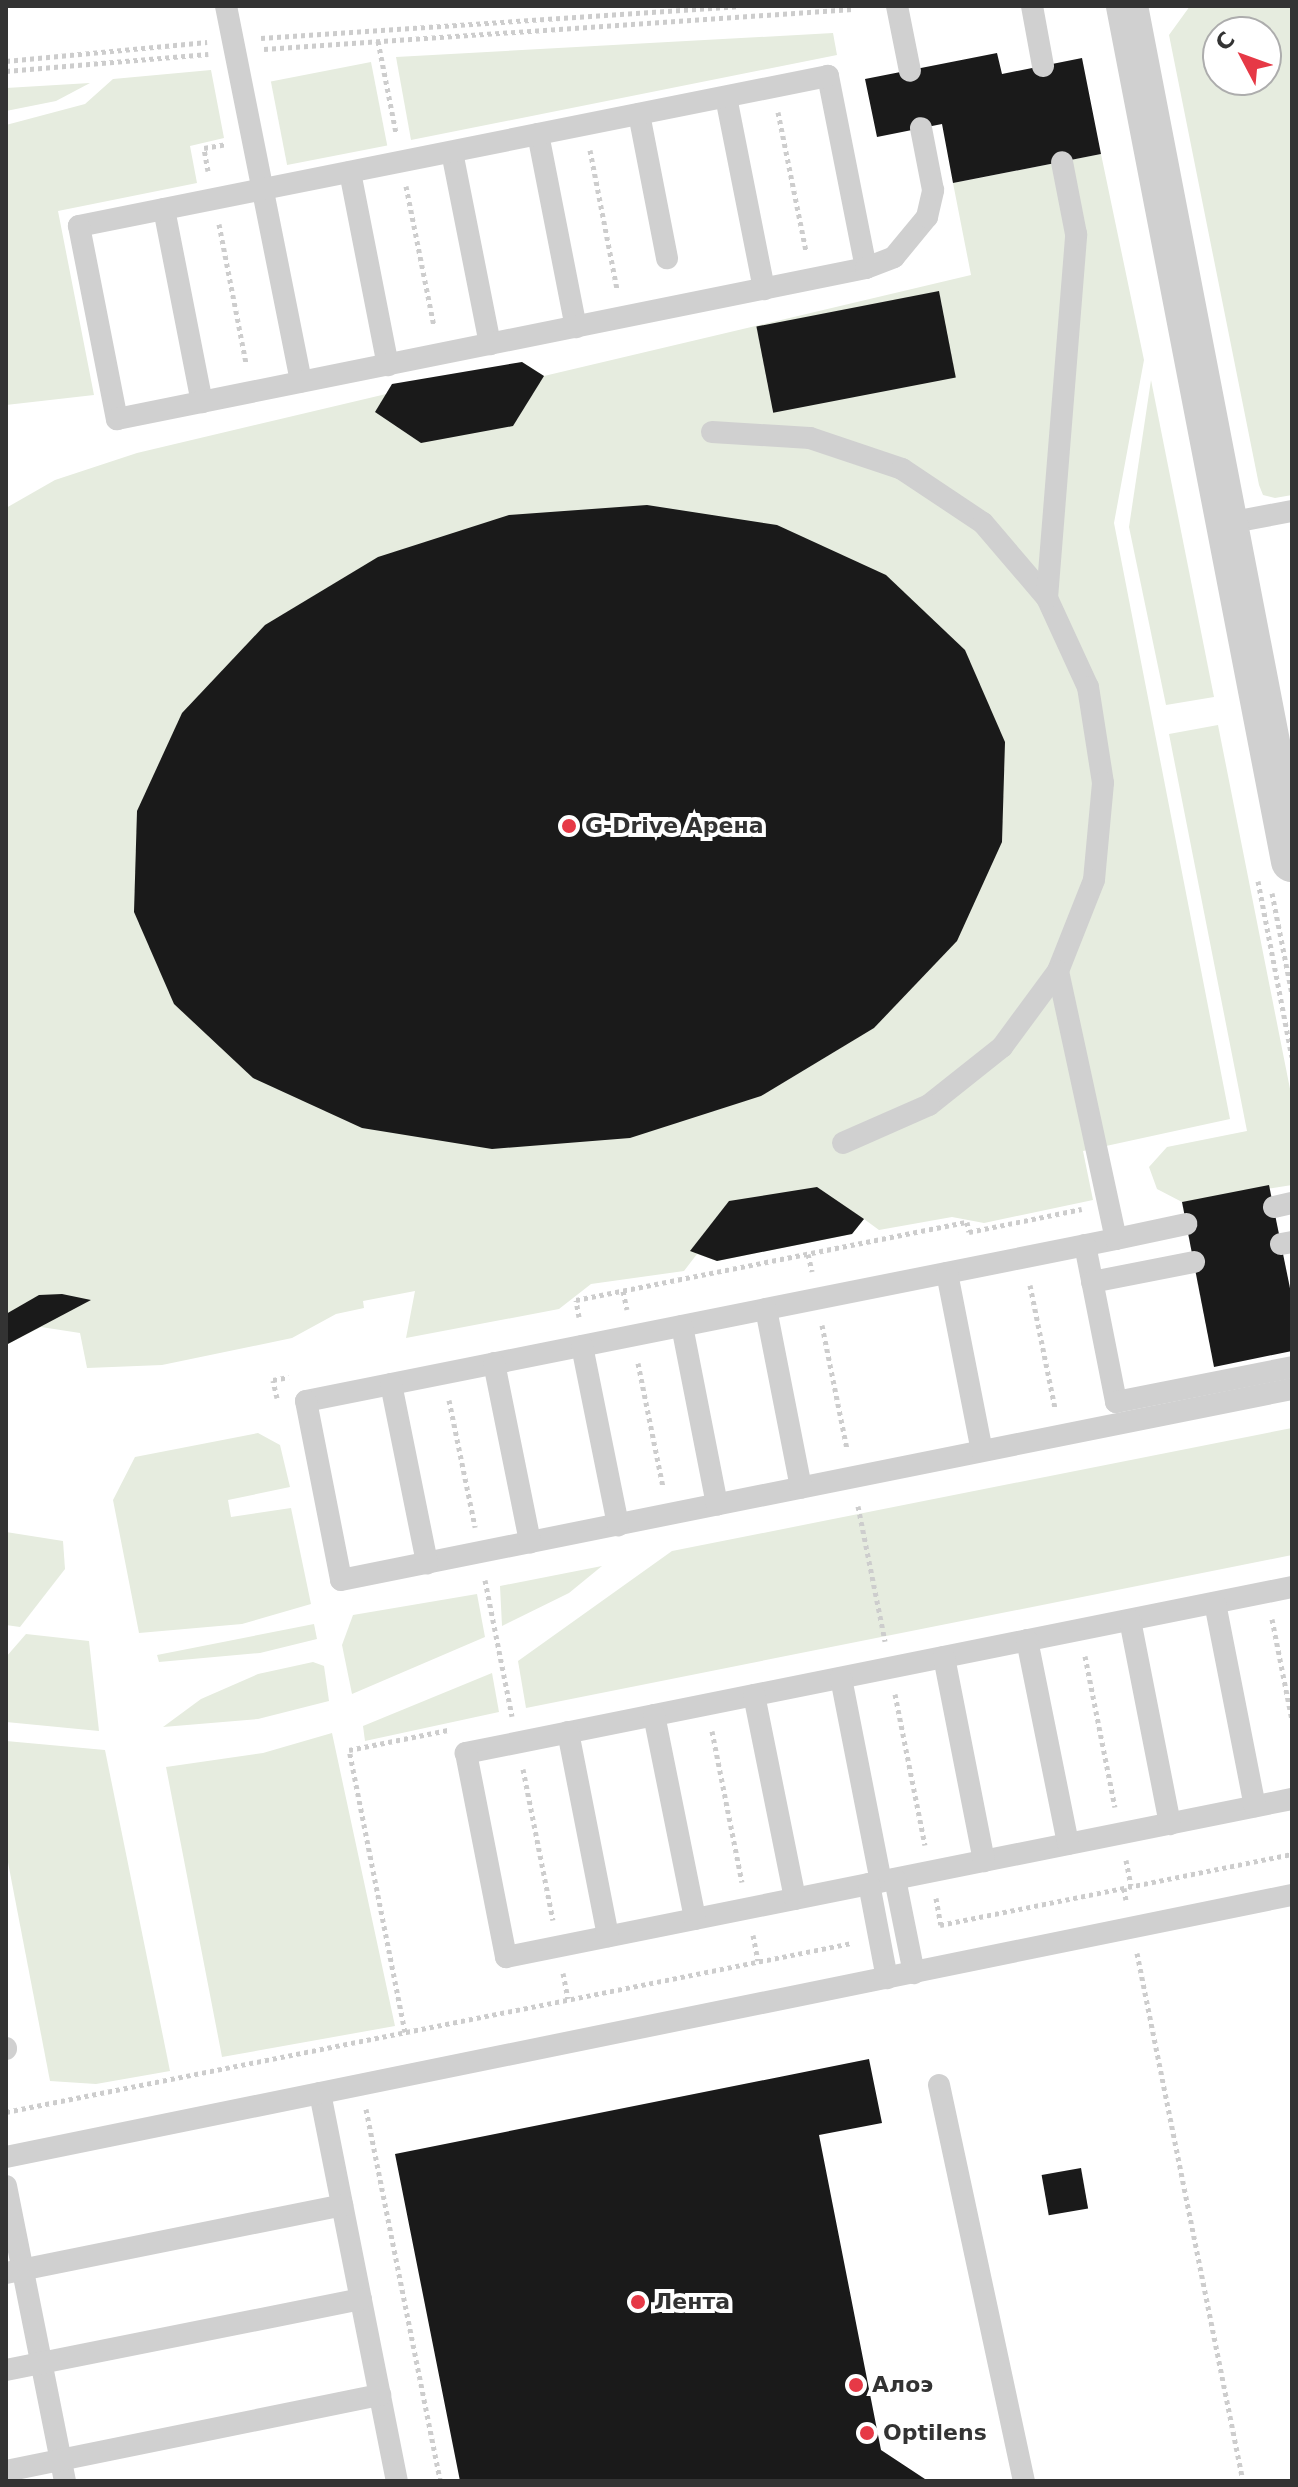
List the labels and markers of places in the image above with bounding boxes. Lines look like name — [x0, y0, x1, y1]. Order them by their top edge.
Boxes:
place label: G-Drive Арена — [585, 813, 764, 839]
marker: G-Drive Арена — [560, 817, 578, 835]
place label: Лента — [654, 2289, 730, 2315]
marker: Лента — [629, 2293, 647, 2311]
place label: Алоэ — [872, 2372, 933, 2398]
marker: Алоэ — [847, 2376, 865, 2394]
place label: Optilens — [883, 2420, 987, 2446]
marker: Optilens — [858, 2424, 876, 2442]

